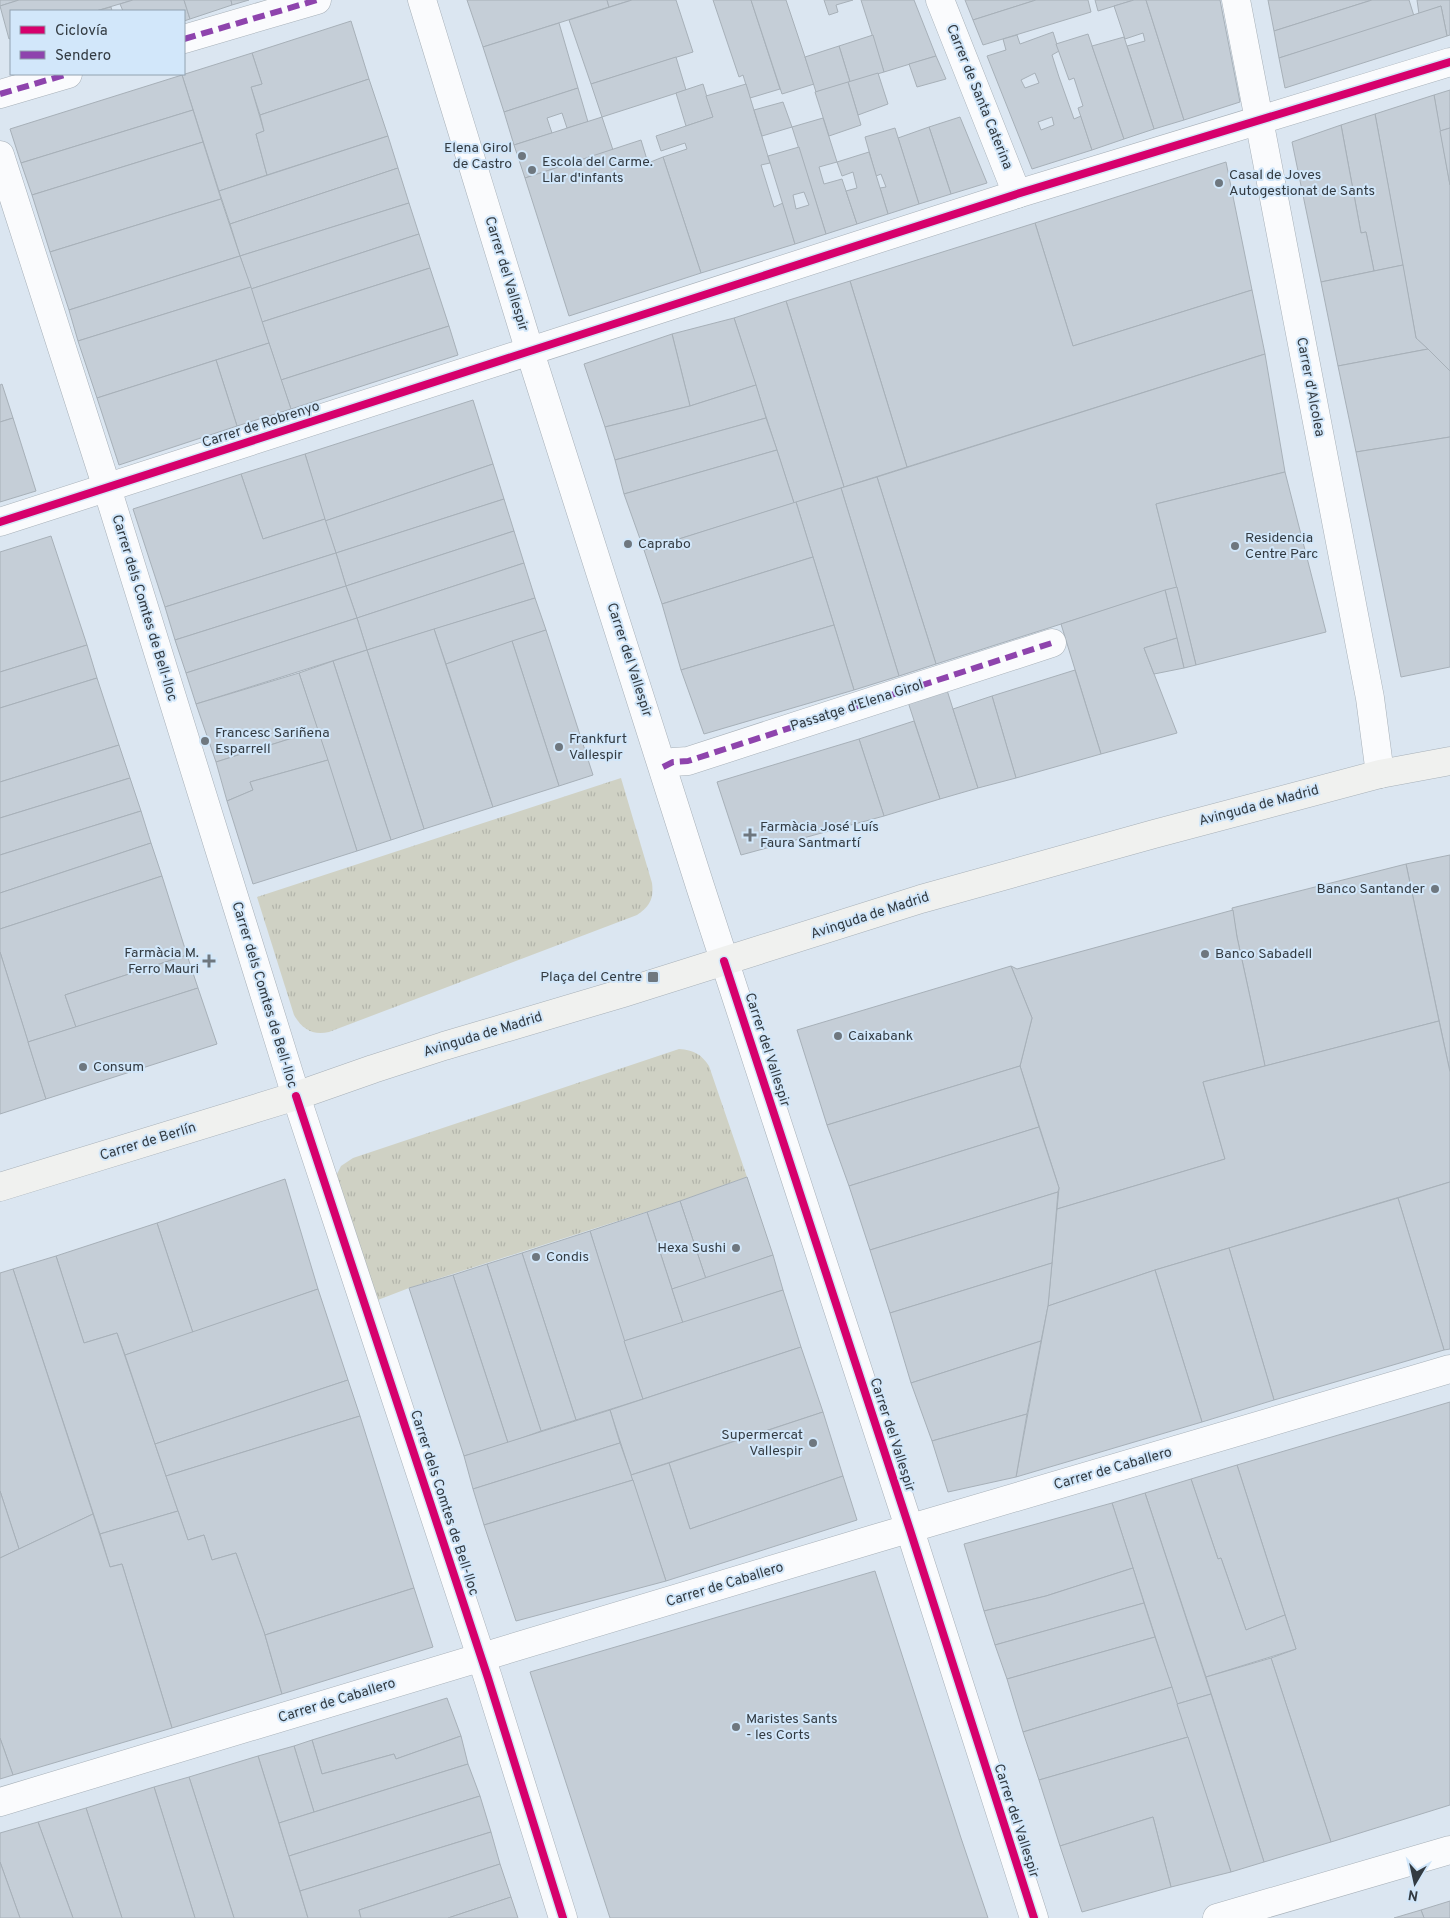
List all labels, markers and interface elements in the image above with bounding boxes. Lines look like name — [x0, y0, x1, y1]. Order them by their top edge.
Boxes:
legend — [10, 10, 185, 75]
text: Ciclovía — [55, 22, 108, 41]
street label: Carrer de Santa Caterina — [942, 22, 1016, 172]
text: Sendero — [55, 47, 111, 66]
place label: Elena Girol de Castro — [444, 140, 512, 173]
marker: Elena Girol de Castro — [516, 150, 528, 162]
place label: Escola del Carme. Llar d'infants — [542, 154, 653, 187]
marker: Escola del Carme. Llar d'infants — [526, 164, 538, 176]
place label: Casal de Joves Autogestionat de Sants — [1229, 167, 1375, 200]
marker: Casal de Joves Autogestionat de Sants — [1213, 177, 1225, 189]
street label: Carrer del Vallespir — [480, 215, 532, 334]
street label: Carrer d'Alcolea — [1292, 336, 1328, 438]
street label: Carrer de Robrenyo — [200, 398, 322, 452]
street label: Carrer dels Comtes de Bell-lloc — [107, 513, 181, 703]
place label: Residencia Centre Parc — [1245, 530, 1318, 563]
place label: Caprabo — [638, 536, 691, 553]
marker: Caprabo — [622, 538, 634, 550]
marker: Residencia Centre Parc — [1229, 540, 1241, 552]
street label: Carrer del Vallespir — [603, 601, 656, 720]
street label: Passatge d'Elena Girol — [788, 676, 926, 736]
place label: Francesc Sariñena Esparrell — [215, 725, 330, 758]
place label: Frankfurt Vallespir — [569, 731, 627, 764]
marker: Francesc Sariñena Esparrell — [199, 735, 211, 747]
marker: Frankfurt Vallespir — [553, 741, 565, 753]
street label: Avinguda de Madrid — [1197, 782, 1321, 830]
place label: Farmàcia José Luís Faura Santmartí — [760, 819, 879, 852]
marker: Farmàcia José Luís Faura Santmartí — [744, 829, 756, 841]
place label: Banco Santander — [1316, 881, 1426, 898]
marker: Banco Santander — [1429, 883, 1441, 895]
street label: Avinguda de Madrid — [809, 889, 931, 943]
street label: Carrer dels Comtes de Bell-lloc — [227, 900, 301, 1090]
place label: Farmàcia M. Ferro Mauri — [124, 945, 199, 978]
place label: Banco Sabadell — [1215, 946, 1312, 963]
marker: Banco Sabadell — [1199, 948, 1211, 960]
marker: Farmàcia M. Ferro Mauri — [203, 955, 215, 967]
place label: Plaça del Centre — [540, 969, 642, 986]
marker: Plaça del Centre — [646, 970, 660, 984]
street label: Carrer del Vallespir — [741, 991, 794, 1110]
street label: Avinguda de Madrid — [421, 1009, 545, 1061]
place label: Caixabank — [848, 1028, 913, 1045]
marker: Caixabank — [832, 1030, 844, 1042]
place label: Consum — [93, 1059, 144, 1076]
marker: Consum — [77, 1061, 89, 1073]
street label: Carrer de Berlín — [98, 1119, 198, 1165]
place label: Hexa Sushi — [657, 1240, 726, 1257]
marker: Hexa Sushi — [730, 1242, 742, 1254]
place label: Condis — [546, 1249, 589, 1266]
marker: Condis — [530, 1251, 542, 1263]
street label: Carrer del Vallespir — [866, 1376, 919, 1495]
street label: Carrer dels Comtes de Bell-lloc — [406, 1408, 482, 1598]
place label: Supermercat Vallespir — [721, 1427, 804, 1460]
marker: Supermercat Vallespir — [807, 1437, 819, 1449]
street label: Carrer de Caballero — [1052, 1444, 1174, 1494]
street label: Carrer de Caballero — [664, 1559, 786, 1611]
street label: Carrer de Caballero — [276, 1675, 398, 1727]
place label: Maristes Sants - les Corts — [746, 1711, 837, 1744]
marker: Maristes Sants - les Corts — [730, 1721, 742, 1733]
street label: Carrer del Vallespir — [990, 1762, 1043, 1881]
north arrow — [1390, 1858, 1440, 1908]
text: N — [1407, 1885, 1420, 1904]

